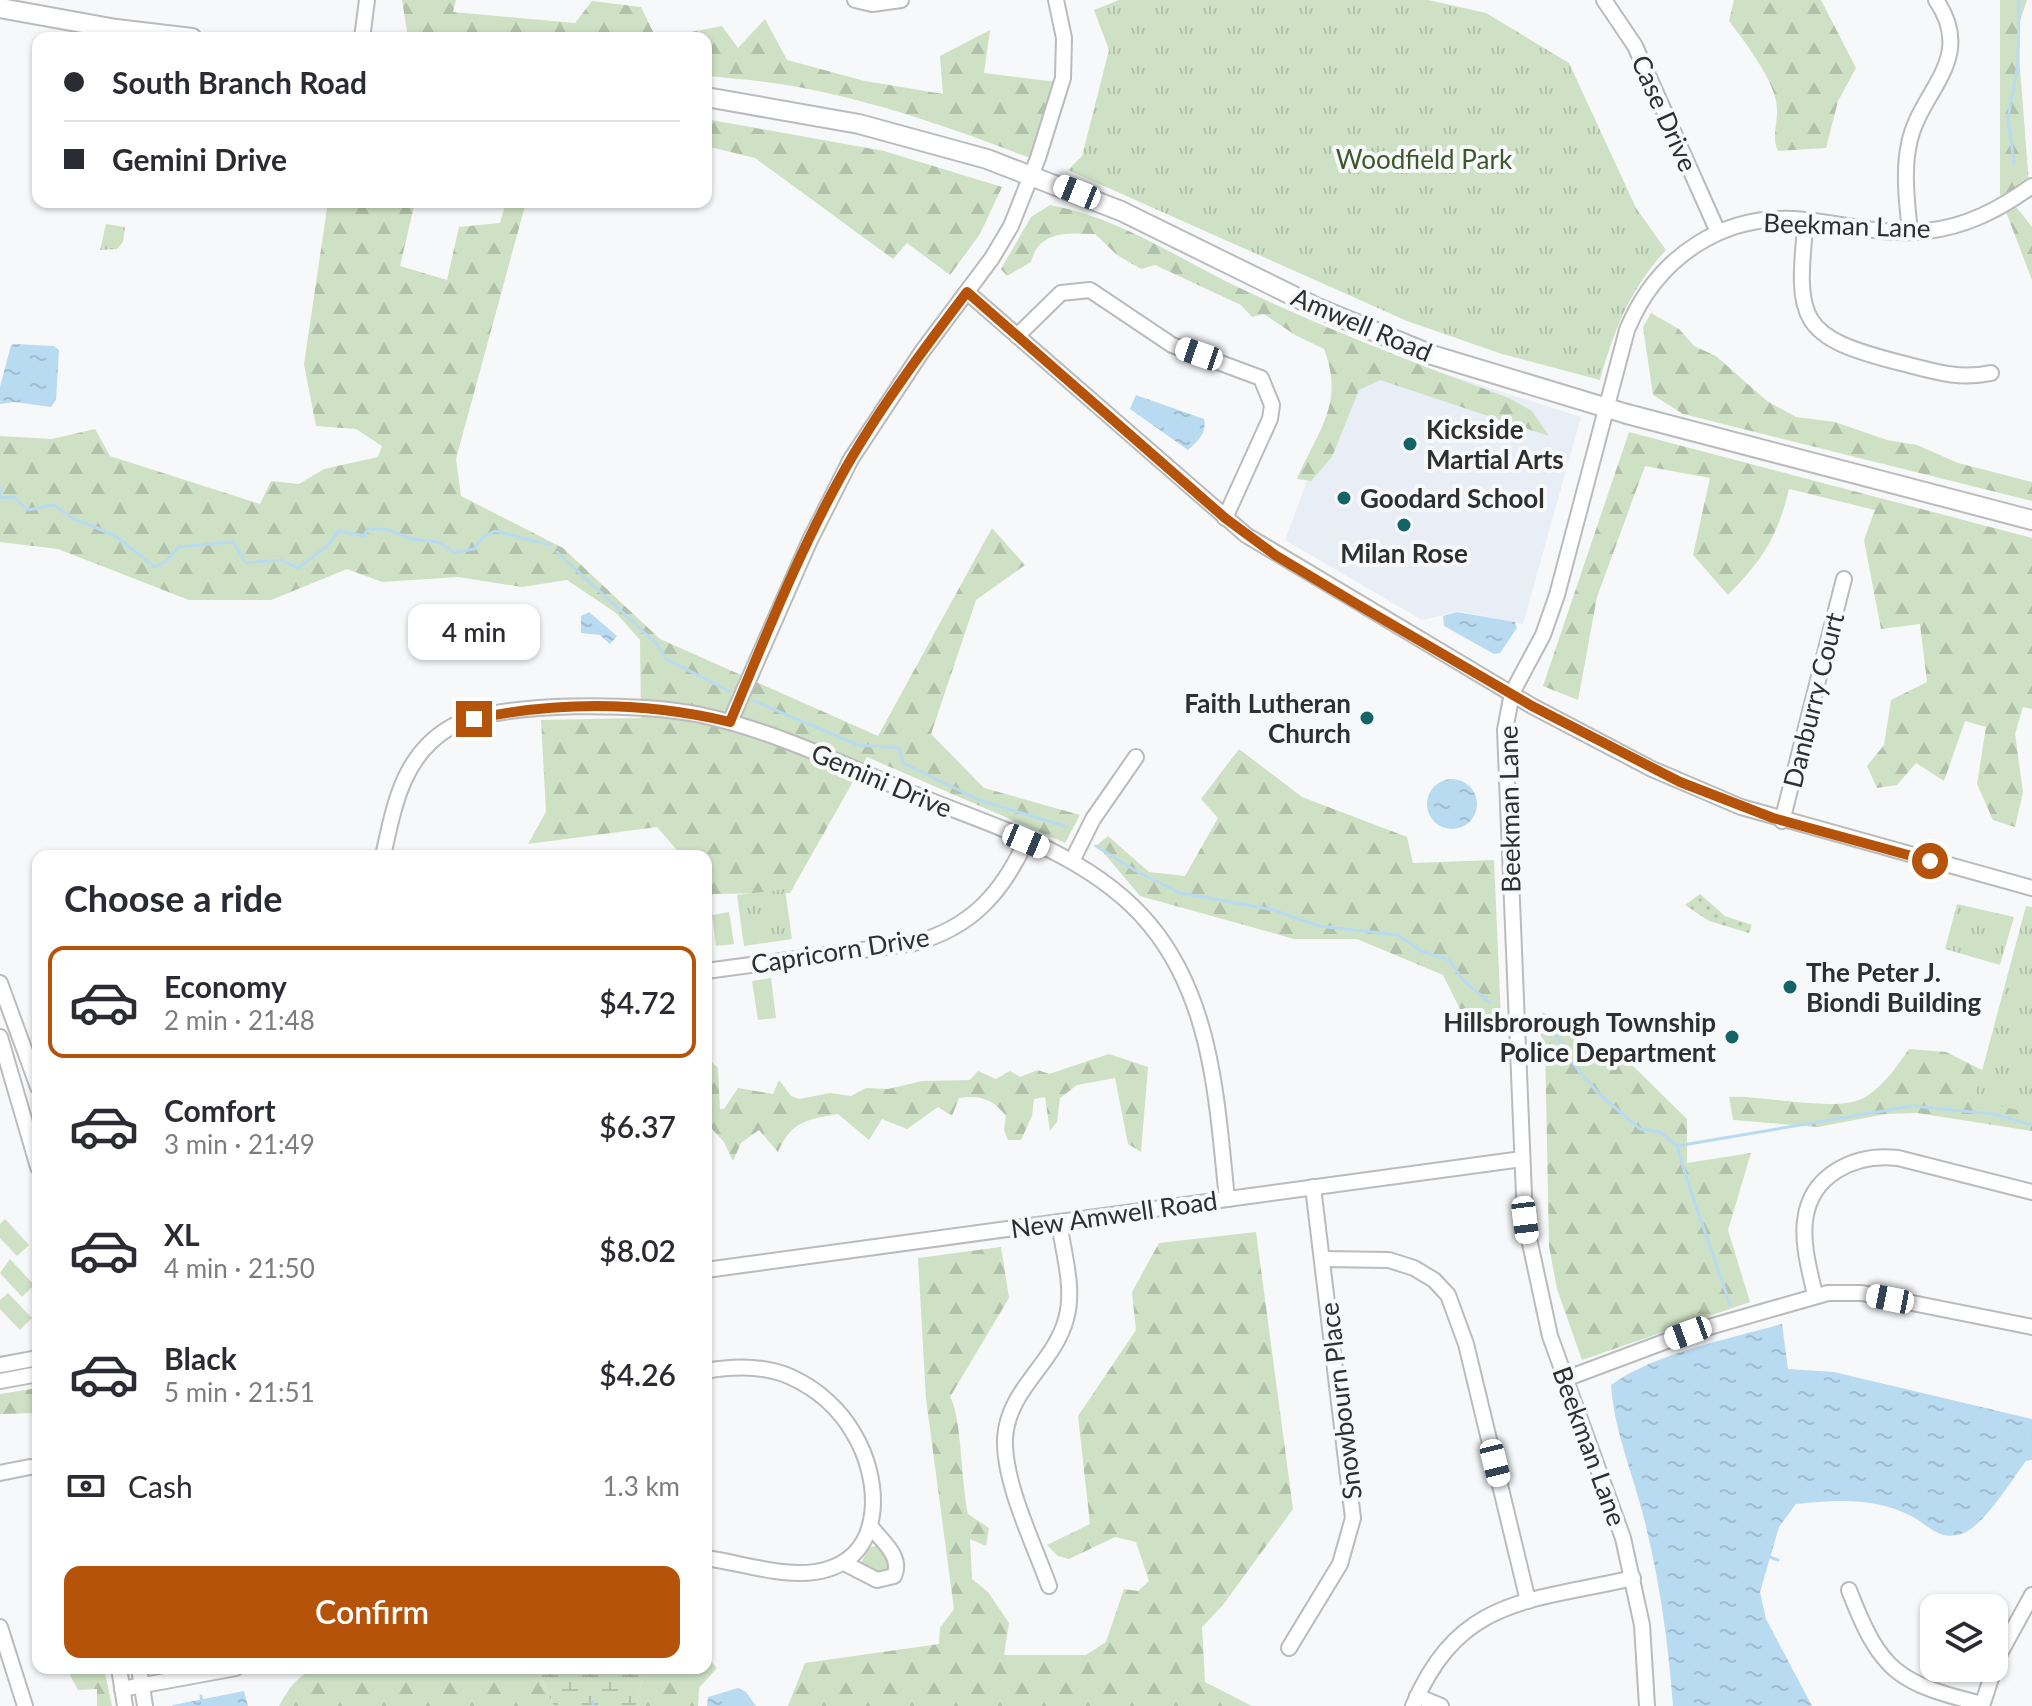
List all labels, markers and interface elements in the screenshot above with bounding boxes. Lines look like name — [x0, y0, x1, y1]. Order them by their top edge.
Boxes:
street label: Case Drive — [1625, 50, 1705, 176]
text: South Branch Road — [112, 64, 367, 100]
text: Gemini Drive — [112, 141, 287, 177]
park label: Woodfield Park — [1336, 143, 1513, 175]
car — [1050, 172, 1104, 212]
street label: Beekman Lane — [1763, 206, 1931, 244]
street label: Amwell Road — [1287, 280, 1437, 368]
car — [1172, 335, 1226, 373]
place label: Kickside Martial Arts — [1426, 413, 1564, 475]
marker: Kickside Martial Arts — [1401, 435, 1419, 453]
place label: Goodard School — [1360, 482, 1545, 514]
marker: Goodard School — [1335, 489, 1353, 507]
marker: Milan Rose — [1395, 516, 1413, 534]
place label: Milan Rose — [1340, 537, 1468, 569]
callout: 4 min — [408, 603, 540, 659]
street label: Danburry Court — [1776, 608, 1850, 791]
text: 4 min — [442, 616, 506, 648]
place label: Faith Lutheran Church — [1184, 687, 1351, 749]
route end — [456, 701, 492, 737]
marker: Faith Lutheran Church — [1358, 709, 1376, 727]
street label: Beekman Lane — [1492, 725, 1526, 893]
street label: Gemini Drive — [807, 736, 957, 824]
car — [999, 821, 1053, 861]
route start — [1912, 843, 1948, 879]
text: Choose a ride — [64, 876, 283, 920]
street label: Capricorn Drive — [749, 920, 931, 980]
place label: The Peter J. Biondi Building — [1806, 956, 1981, 1018]
icon: car — [68, 966, 140, 1038]
text: Economy — [164, 968, 287, 1004]
marker: The Peter J. Biondi Building — [1781, 978, 1799, 996]
text: $4.72 — [599, 984, 676, 1020]
text: 2 min · 21:48 — [164, 1004, 315, 1036]
place label: Hillsbrorough Township Police Department — [1443, 1006, 1716, 1068]
marker: Hillsbrorough Township Police Department — [1723, 1028, 1741, 1046]
icon: car — [68, 1090, 140, 1162]
text: Comfort — [164, 1092, 276, 1128]
text: $6.37 — [599, 1108, 676, 1144]
text: 3 min · 21:49 — [164, 1128, 315, 1160]
street label: New Amwell Road — [1009, 1184, 1219, 1244]
car — [1510, 1195, 1540, 1245]
icon: car — [68, 1214, 140, 1286]
text: XL — [164, 1216, 200, 1252]
text: $8.02 — [599, 1232, 676, 1268]
text: 4 min · 21:50 — [164, 1252, 315, 1284]
car — [1864, 1283, 1916, 1315]
street label: Snowbourn Place — [1312, 1301, 1368, 1501]
car — [1661, 1314, 1715, 1352]
icon: car — [68, 1338, 140, 1410]
text: Black — [164, 1340, 237, 1376]
text: $4.26 — [599, 1356, 676, 1392]
street label: Beekman Lane — [1546, 1362, 1634, 1530]
text: 5 min · 21:51 — [164, 1376, 315, 1408]
car — [1478, 1437, 1512, 1489]
icon: cash — [64, 1464, 108, 1508]
text: Cash — [128, 1468, 193, 1504]
text: 1.3 km — [602, 1470, 680, 1502]
button: Confirm — [64, 1566, 680, 1658]
map controls — [1920, 1594, 2008, 1682]
button: layers — [1920, 1594, 2008, 1682]

